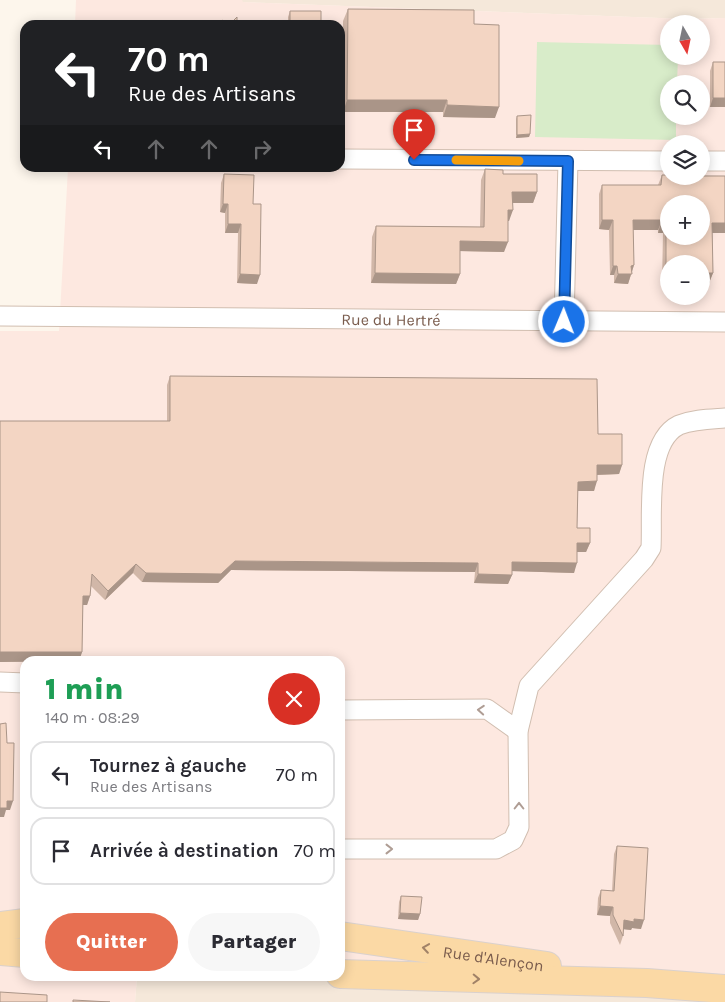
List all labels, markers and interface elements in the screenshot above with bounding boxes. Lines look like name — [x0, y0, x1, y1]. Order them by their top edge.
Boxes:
north arrow — [660, 15, 710, 65]
map controls — [660, 15, 710, 305]
text: 70 m — [128, 39, 210, 80]
icon: left — [45, 40, 110, 105]
button: search — [660, 75, 710, 125]
text: Rue des Artisans — [128, 81, 296, 107]
pin — [393, 109, 435, 160]
icon: arrive — [400, 116, 428, 144]
icon: left — [89, 135, 117, 163]
icon: ahead — [142, 135, 170, 163]
icon: ahead — [195, 135, 223, 163]
icon: right — [248, 135, 276, 163]
button: layers — [660, 135, 710, 185]
button: + — [660, 195, 710, 245]
button: − — [660, 255, 710, 305]
position arrow — [537, 295, 589, 347]
street label: Rue du Hertré — [341, 310, 441, 330]
text: 1 min — [45, 671, 124, 707]
button: close — [268, 673, 320, 725]
one-way arrow — [477, 705, 485, 716]
text: 140 m · 08:29 — [45, 708, 140, 727]
text: Tournez à gauche — [90, 755, 247, 777]
icon: left — [47, 761, 75, 789]
text: 70 m — [276, 764, 318, 786]
text: Rue des Artisans — [90, 777, 212, 796]
one-way arrow — [514, 802, 524, 810]
icon: arrive — [47, 837, 75, 865]
text: Arrivée à destination — [90, 840, 279, 862]
text: 70 m — [294, 840, 336, 862]
one-way arrow — [385, 844, 393, 854]
button: Quitter — [45, 913, 178, 971]
button: Partager — [188, 913, 320, 971]
street label: Rue d'Alençon — [442, 942, 545, 975]
one-way arrow — [422, 943, 430, 954]
one-way arrow — [472, 974, 480, 984]

